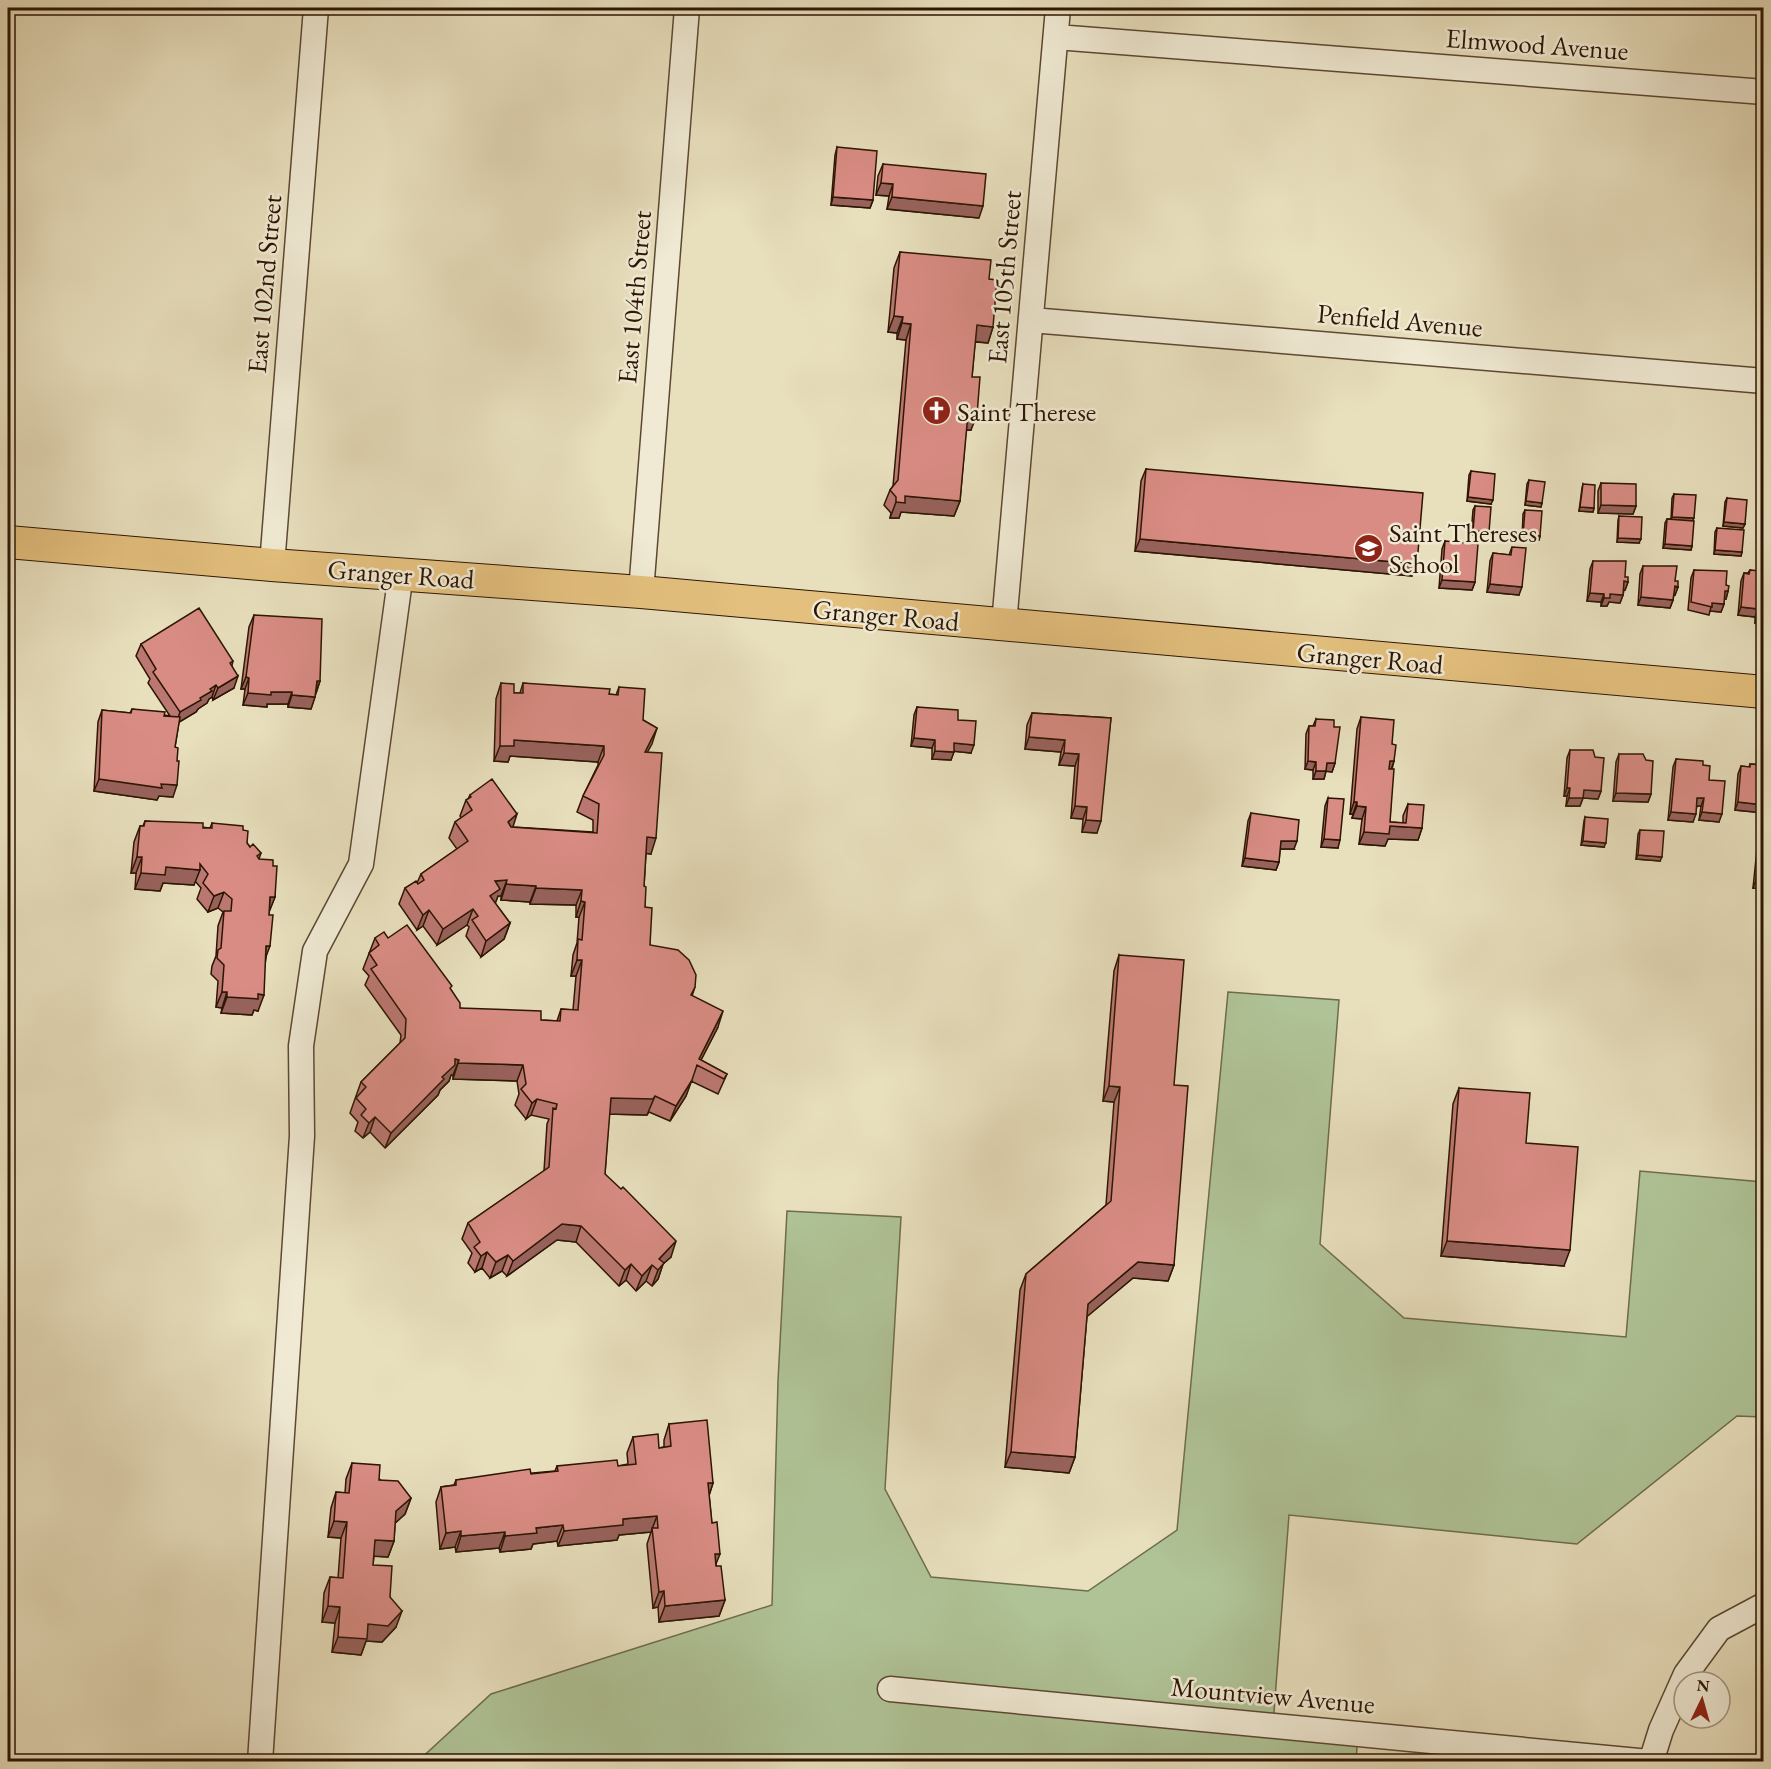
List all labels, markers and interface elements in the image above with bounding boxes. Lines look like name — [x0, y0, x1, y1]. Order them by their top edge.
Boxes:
street label: Elmwood Avenue — [1444, 20, 1630, 68]
street label: East 105th Street — [979, 188, 1029, 365]
street label: East 102nd Street — [239, 193, 289, 375]
street label: East 104th Street — [609, 208, 659, 385]
street label: Penfield Avenue — [1316, 295, 1484, 345]
place label: Saint Therese — [957, 394, 1096, 429]
church icon: Saint Therese — [920, 395, 952, 427]
place label: Saint Thereses School — [1389, 515, 1537, 581]
school or university icon: Saint Thereses School — [1352, 532, 1384, 564]
street label: Granger Road — [326, 551, 476, 597]
street label: Granger Road — [811, 591, 961, 639]
street label: Granger Road — [1295, 634, 1445, 682]
street label: Mountview Avenue — [1170, 1669, 1376, 1721]
north arrow — [1672, 1670, 1732, 1730]
text: N — [1696, 1675, 1711, 1697]

